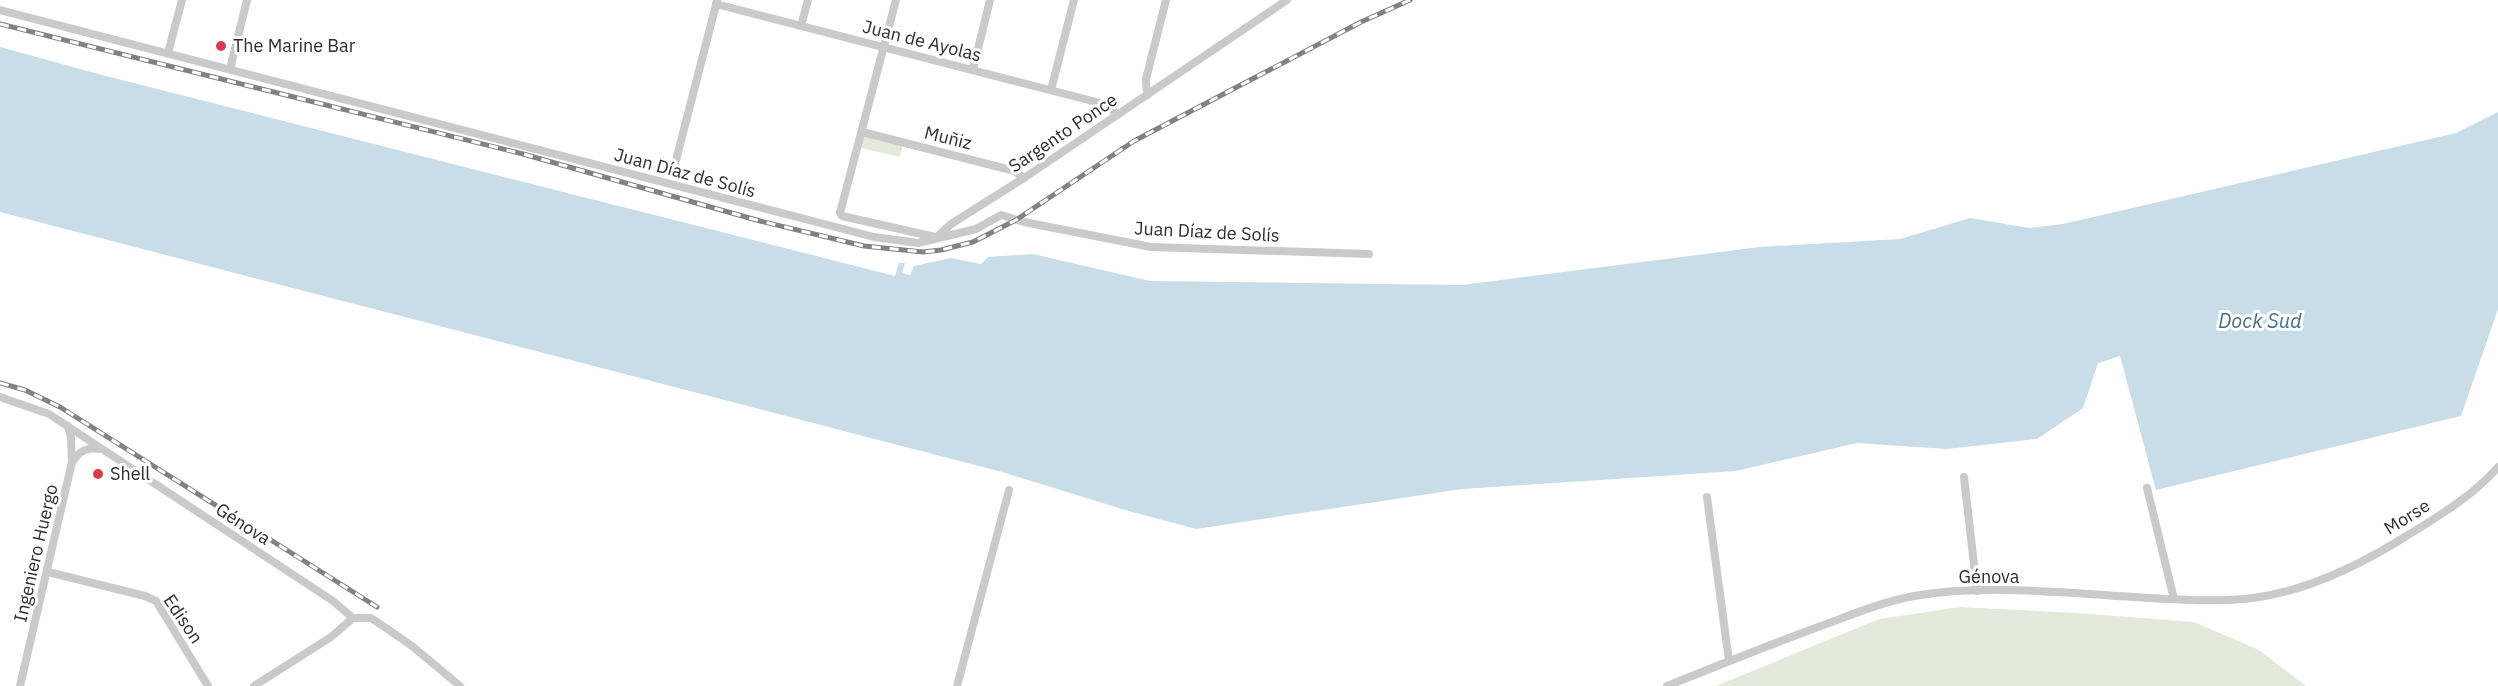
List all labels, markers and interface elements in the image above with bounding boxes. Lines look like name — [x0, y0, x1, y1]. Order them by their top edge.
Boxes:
street label: Juan de Ayolas — [860, 15, 984, 66]
place label: The Marine Bar — [233, 34, 356, 57]
marker: The Marine Bar — [214, 39, 228, 53]
street label: Sargento Ponce — [1004, 88, 1121, 177]
street label: Muñiz — [922, 121, 974, 154]
street label: Juan Díaz de Solís — [612, 143, 758, 202]
street label: Juan Díaz de Solís — [1134, 216, 1280, 247]
water label: Dock Sud — [2218, 307, 2302, 334]
place label: Shell — [110, 462, 150, 485]
marker: Shell — [91, 467, 105, 481]
street label: Ingeniero Huergo — [8, 482, 63, 624]
street label: Morse — [2379, 494, 2434, 540]
street label: Génova — [211, 497, 275, 550]
street label: Génova — [1959, 565, 2020, 588]
street label: Edison — [159, 590, 208, 648]

